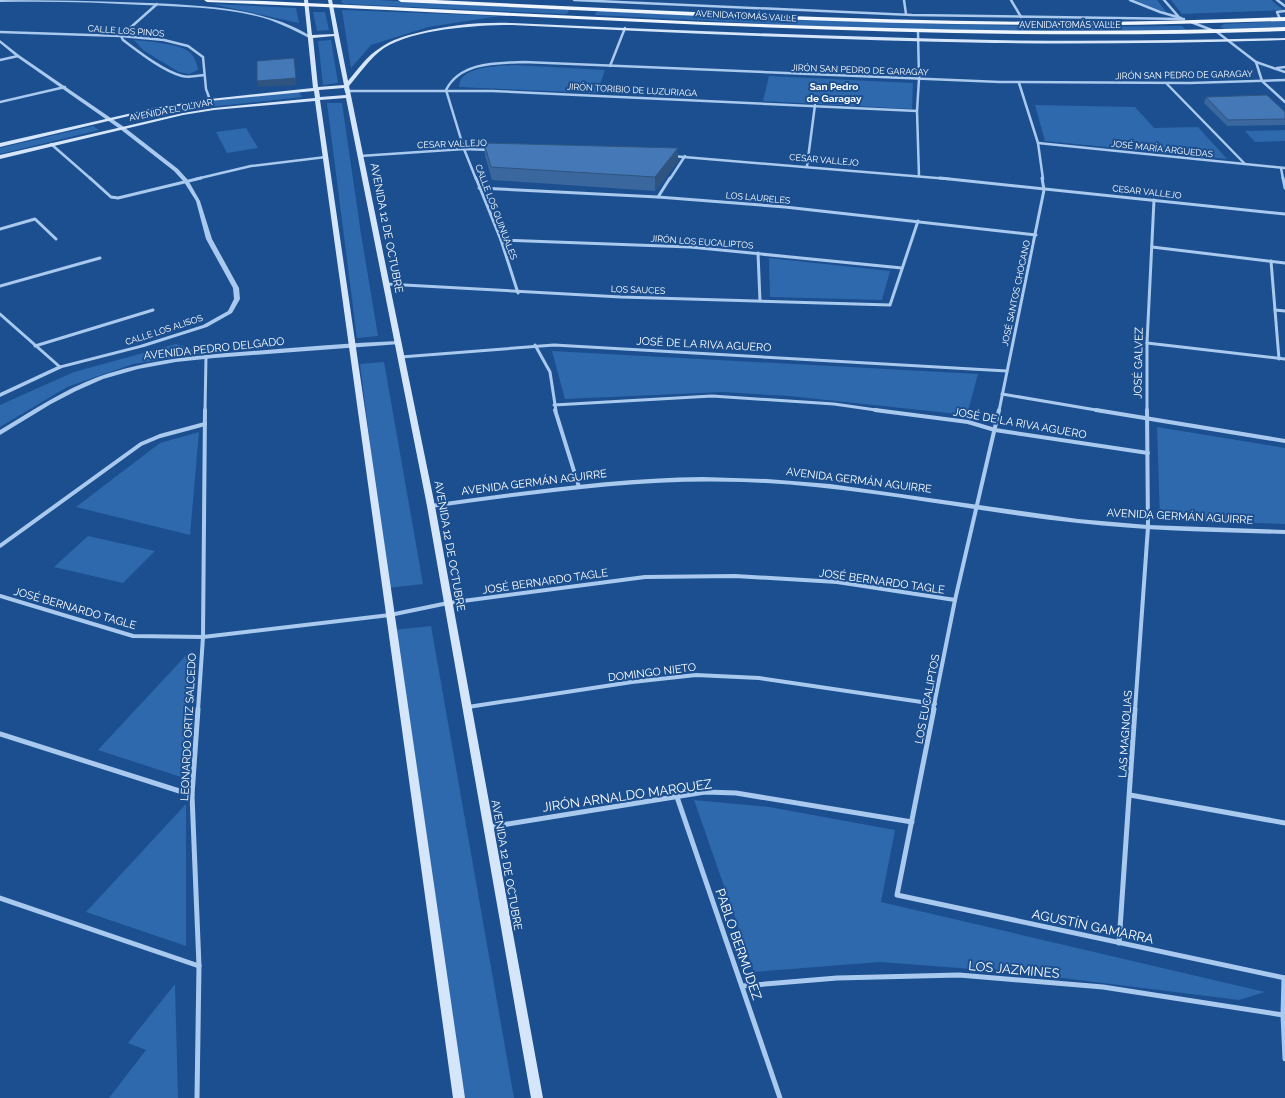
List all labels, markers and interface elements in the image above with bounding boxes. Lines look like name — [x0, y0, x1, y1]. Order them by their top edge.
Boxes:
street label: AVENIDA TOMÁS VALLE — [695, 7, 797, 24]
street label: AVENIDA TOMÁS VALLE — [1019, 19, 1121, 30]
street label: CALLE LOS PINOS — [87, 23, 165, 39]
street label: JIRÓN SAN PEDRO DE GARAGAY — [791, 62, 929, 77]
street label: JIRÓN SAN PEDRO DE GARAGAY — [1115, 68, 1253, 81]
street label: JIRÓN TORIBIO DE LUZURIAGA — [567, 81, 697, 98]
district label: San Pedro de Garagay — [807, 81, 862, 104]
street label: AVENIDA EL OLIVAR — [128, 97, 214, 123]
street label: CESAR VALLEJO — [417, 138, 487, 150]
street label: JOSÉ MARÍA ARGUEDAS — [1110, 138, 1214, 159]
street label: CESAR VALLEJO — [789, 152, 859, 168]
street label: AVENIDA 12 DE OCTUBRE — [368, 162, 406, 295]
street label: CALLE LOS QUINUALES — [473, 163, 519, 262]
street label: CESAR VALLEJO — [1112, 183, 1182, 201]
street label: LOS LAURELES — [725, 190, 791, 206]
street label: JIRÓN LOS EUCALIPTOS — [650, 232, 754, 251]
street label: JOSÉ SANTOS CHOCANO — [999, 239, 1032, 347]
street label: LOS SAUCES — [611, 284, 666, 296]
street label: CALLE LOS ALISOS — [124, 313, 205, 347]
street label: JOSÉ GALVEZ — [1130, 327, 1146, 399]
street label: JOSÉ DE LA RIVA AGUERO — [636, 333, 772, 355]
street label: AVENIDA PEDRO DELGADO — [143, 335, 285, 362]
street label: JOSÉ DE LA RIVA AGUERO — [952, 404, 1088, 442]
street label: AVENIDA GERMÁN AGUIRRE — [785, 464, 933, 496]
street label: AVENIDA GERMÁN AGUIRRE — [460, 466, 608, 498]
street label: AVENIDA 12 DE OCTUBRE — [432, 480, 467, 613]
street label: AVENIDA GERMÁN AGUIRRE — [1106, 505, 1254, 527]
street label: JOSÉ BERNARDO TAGLE — [481, 565, 609, 597]
street label: JOSÉ BERNARDO TAGLE — [818, 565, 946, 597]
street label: JOSÉ BERNARDO TAGLE — [12, 584, 138, 632]
street label: LEONARDO ORTIZ SALCEDO — [178, 653, 199, 801]
street label: LOS EUCALIPTOS — [912, 653, 943, 745]
street label: DOMINGO NIETO — [607, 661, 697, 684]
street label: LAS MAGNOLIAS — [1116, 689, 1135, 778]
street label: JIRÓN ARNALDO MARQUEZ — [541, 776, 713, 815]
street label: AVENIDA 12 DE OCTUBRE — [489, 799, 524, 932]
street label: PABLO BERMUDEZ — [712, 886, 765, 1002]
street label: AGUSTÍN GAMARRA — [1031, 906, 1155, 947]
street label: LOS JAZMINES — [968, 958, 1060, 981]

